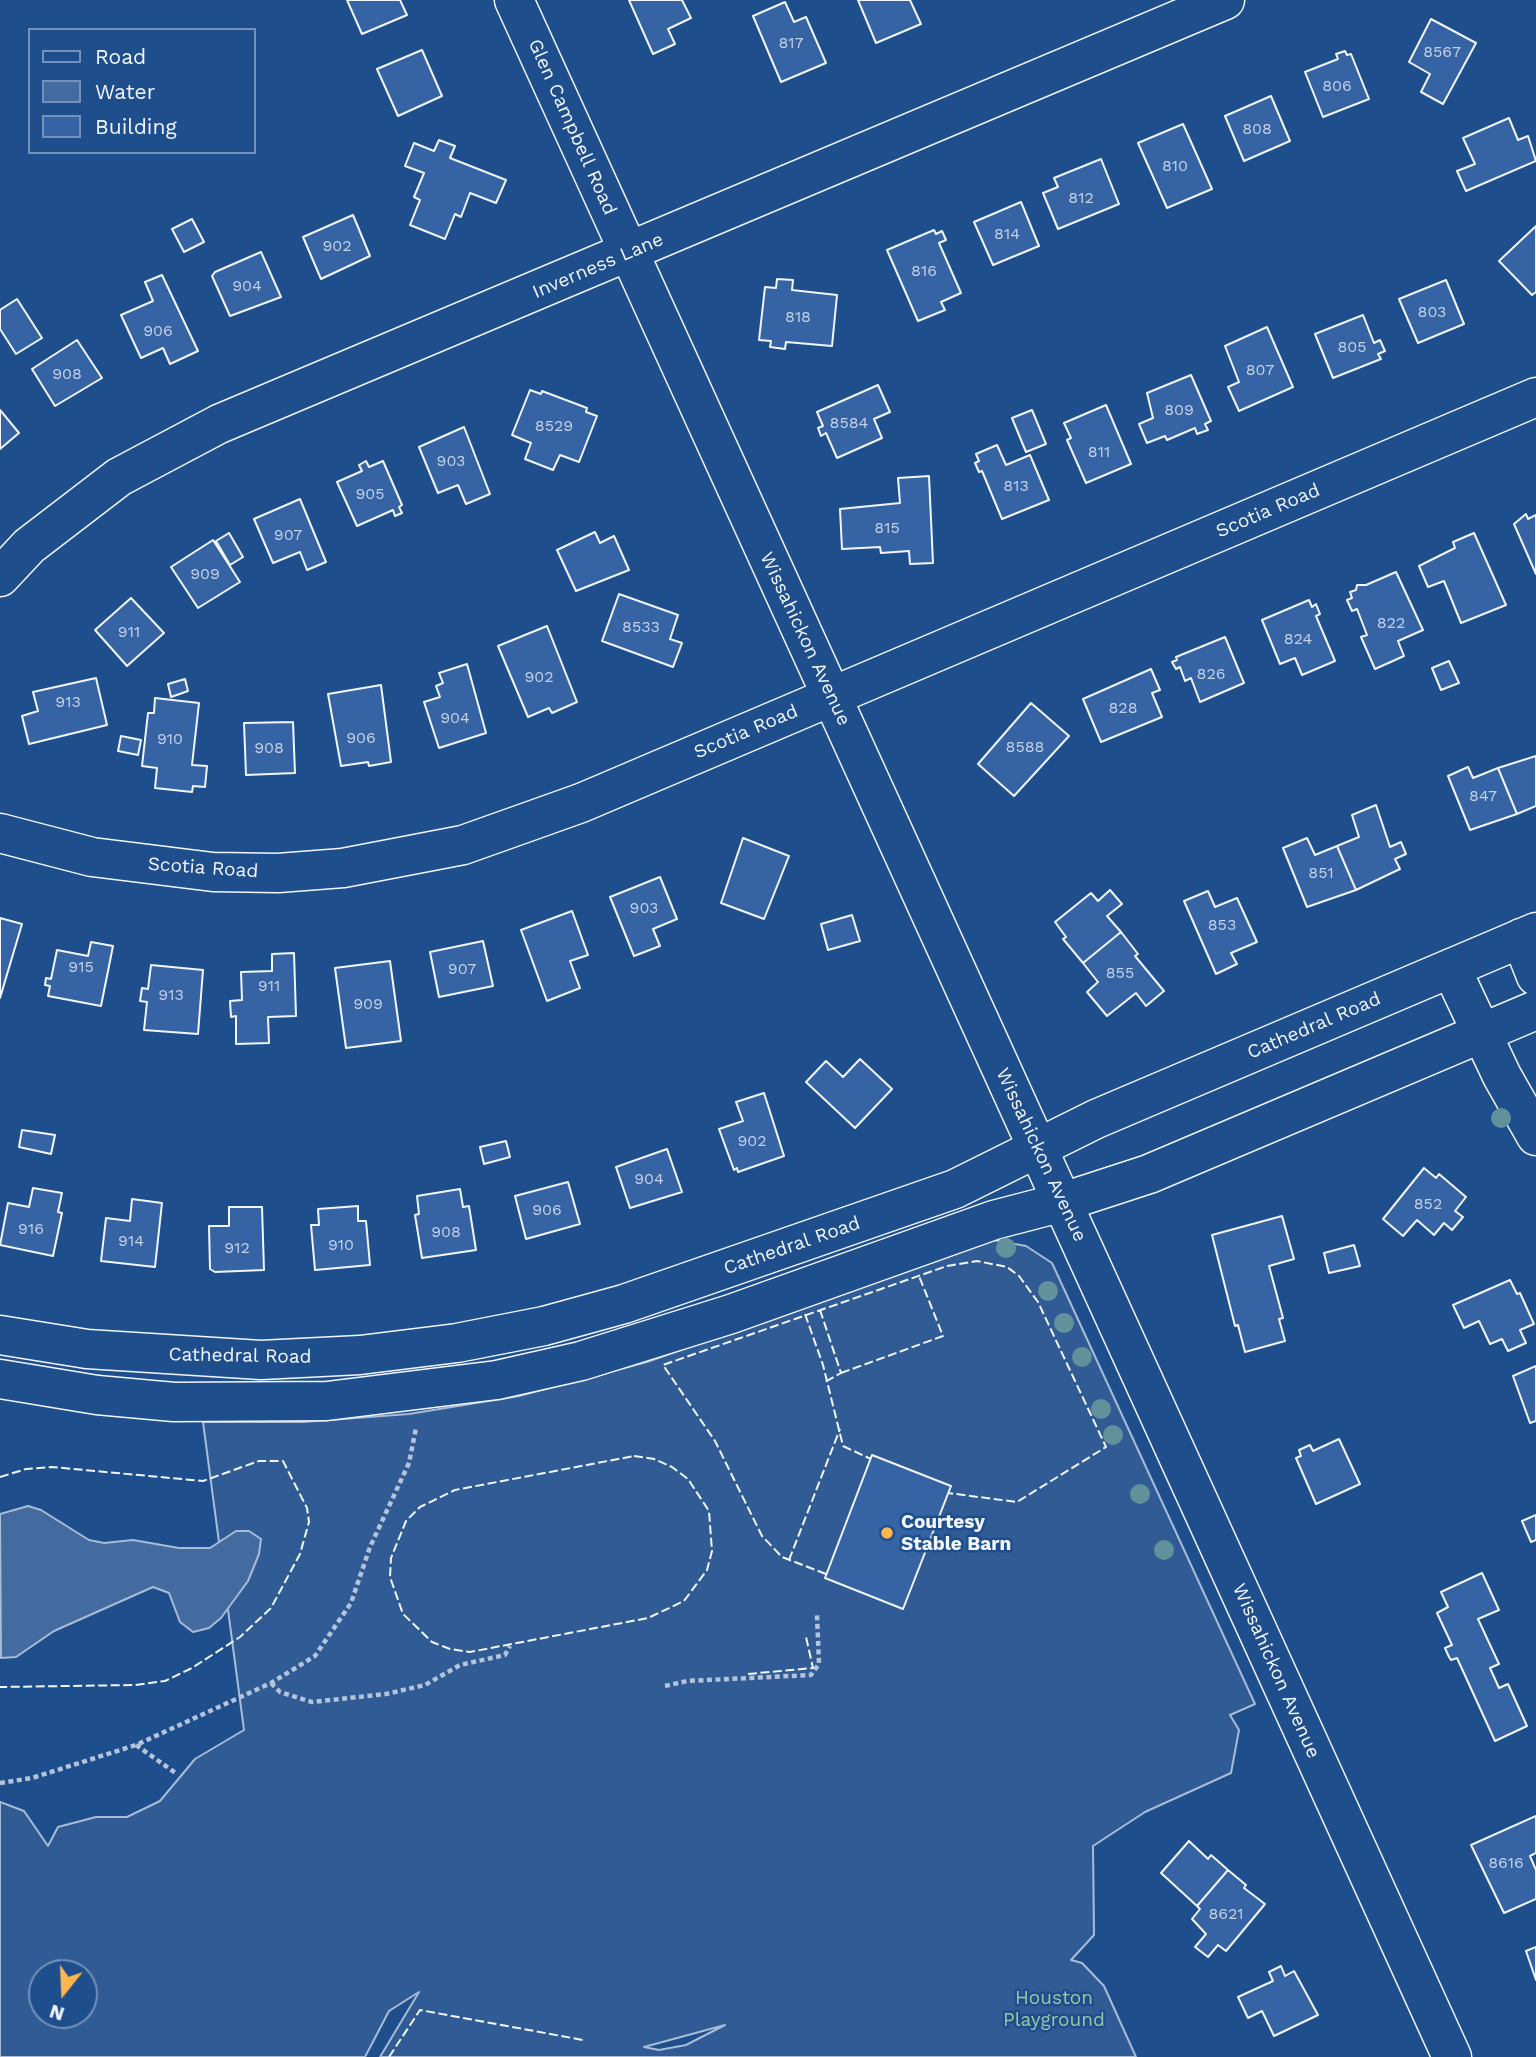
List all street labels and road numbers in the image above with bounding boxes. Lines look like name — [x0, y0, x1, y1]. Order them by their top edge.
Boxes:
street label: Glen Campbell Road — [523, 36, 621, 218]
street label: Inverness Lane — [529, 228, 667, 304]
street label: Scotia Road — [1213, 479, 1323, 543]
street label: Wissahickon Avenue — [755, 549, 855, 729]
street label: Scotia Road — [691, 700, 801, 764]
street label: Scotia Road — [147, 853, 259, 883]
street label: Cathedral Road — [1244, 988, 1384, 1064]
street label: Wissahickon Avenue — [991, 1065, 1091, 1245]
street label: Cathedral Road — [721, 1212, 863, 1280]
street label: Cathedral Road — [168, 1343, 312, 1369]
street label: Wissahickon Avenue — [1227, 1580, 1325, 1762]

